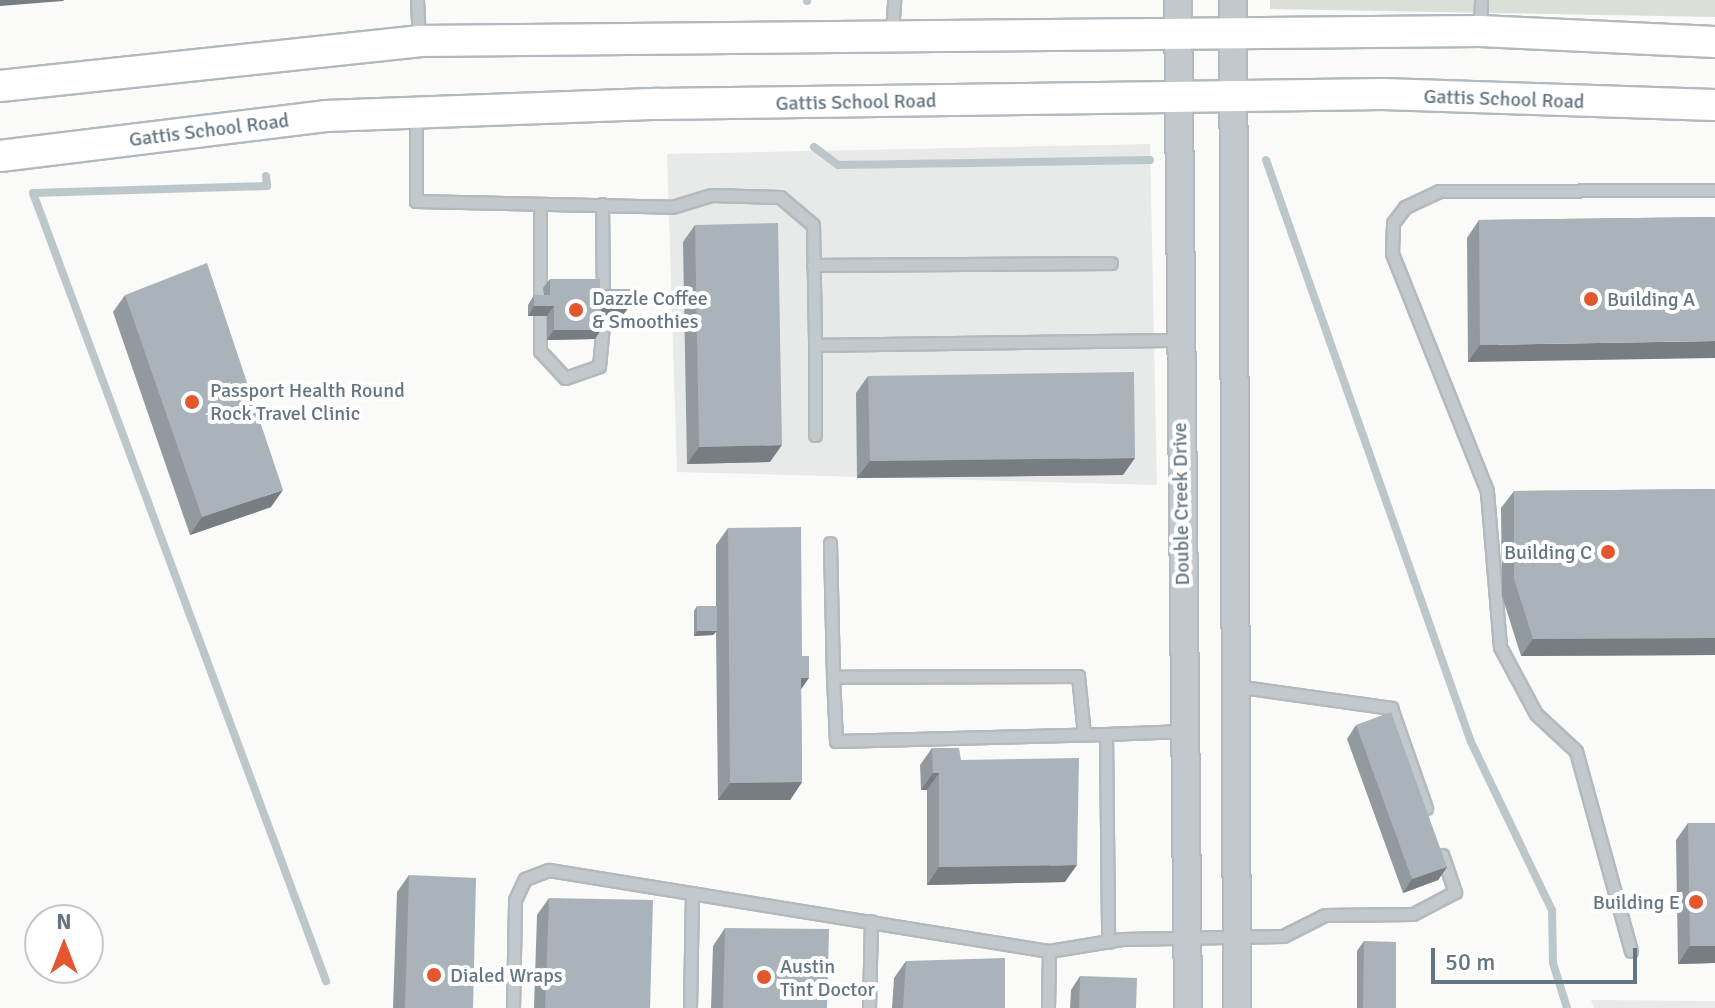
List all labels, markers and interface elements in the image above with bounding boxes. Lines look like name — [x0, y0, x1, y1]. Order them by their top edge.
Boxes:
street label: Gattis School Road — [1423, 84, 1585, 114]
street label: Gattis School Road — [775, 89, 937, 115]
street label: Gattis School Road — [128, 108, 290, 152]
place label: Dazzle Coffee & Smoothies — [592, 286, 708, 333]
place label: Building A — [1607, 287, 1695, 311]
marker: Building A — [1582, 290, 1600, 308]
marker: Dazzle Coffee & Smoothies — [567, 301, 585, 319]
place label: Passport Health Round Rock Travel Clinic — [210, 378, 405, 425]
marker: Passport Health Round Rock Travel Clinic — [181, 391, 203, 413]
street label: Double Creek Drive — [1168, 422, 1194, 586]
place label: Building C — [1504, 540, 1592, 564]
marker: Building C — [1599, 543, 1617, 561]
place label: Building E — [1593, 890, 1680, 914]
marker: Building E — [1687, 893, 1705, 911]
north arrow — [24, 904, 104, 984]
text: N — [56, 908, 72, 935]
scale bar — [1435, 932, 1641, 982]
text: 50 m — [1445, 947, 1495, 977]
place label: Austin Tint Doctor — [780, 954, 875, 1001]
place label: Dialed Wraps — [450, 963, 563, 987]
marker: Dialed Wraps — [425, 966, 443, 984]
marker: Austin Tint Doctor — [755, 968, 773, 986]

